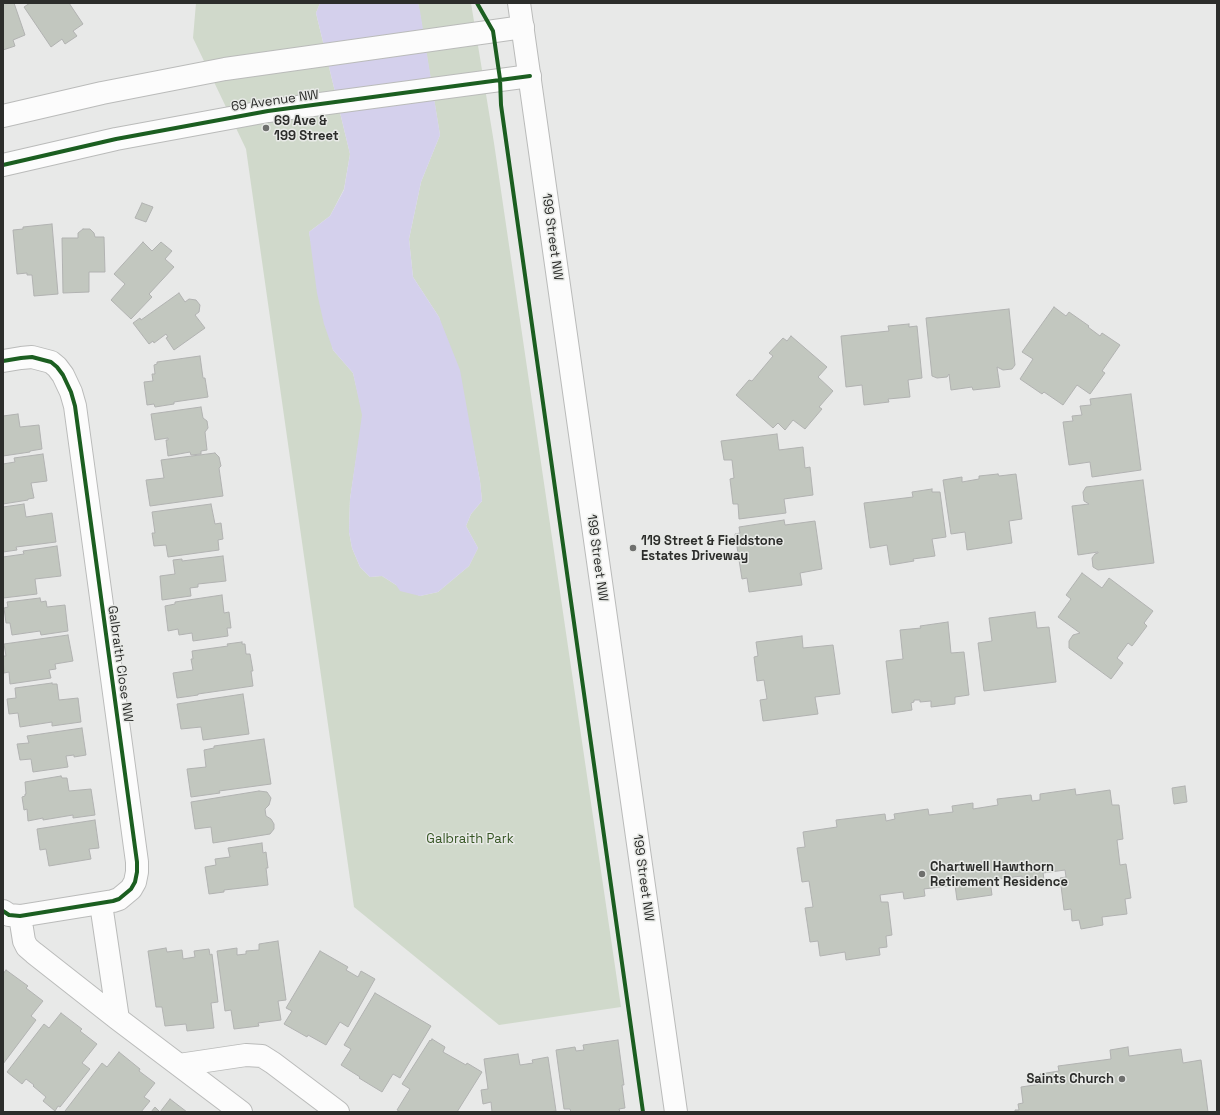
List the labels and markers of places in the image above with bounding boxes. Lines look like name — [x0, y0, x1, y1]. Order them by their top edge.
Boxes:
place label: 69 Ave & 199 Street — [274, 113, 339, 144]
marker: 69 Ave & 199 Street — [261, 123, 271, 133]
place label: 119 Street & Fieldstone Estates Driveway — [641, 533, 783, 564]
marker: 119 Street & Fieldstone Estates Driveway — [628, 543, 638, 553]
place label: Chartwell Hawthorn Retirement Residence — [930, 859, 1068, 890]
marker: Chartwell Hawthorn Retirement Residence — [917, 869, 927, 879]
place label: Saints Church — [1026, 1071, 1114, 1087]
marker: Saints Church — [1117, 1074, 1127, 1084]

